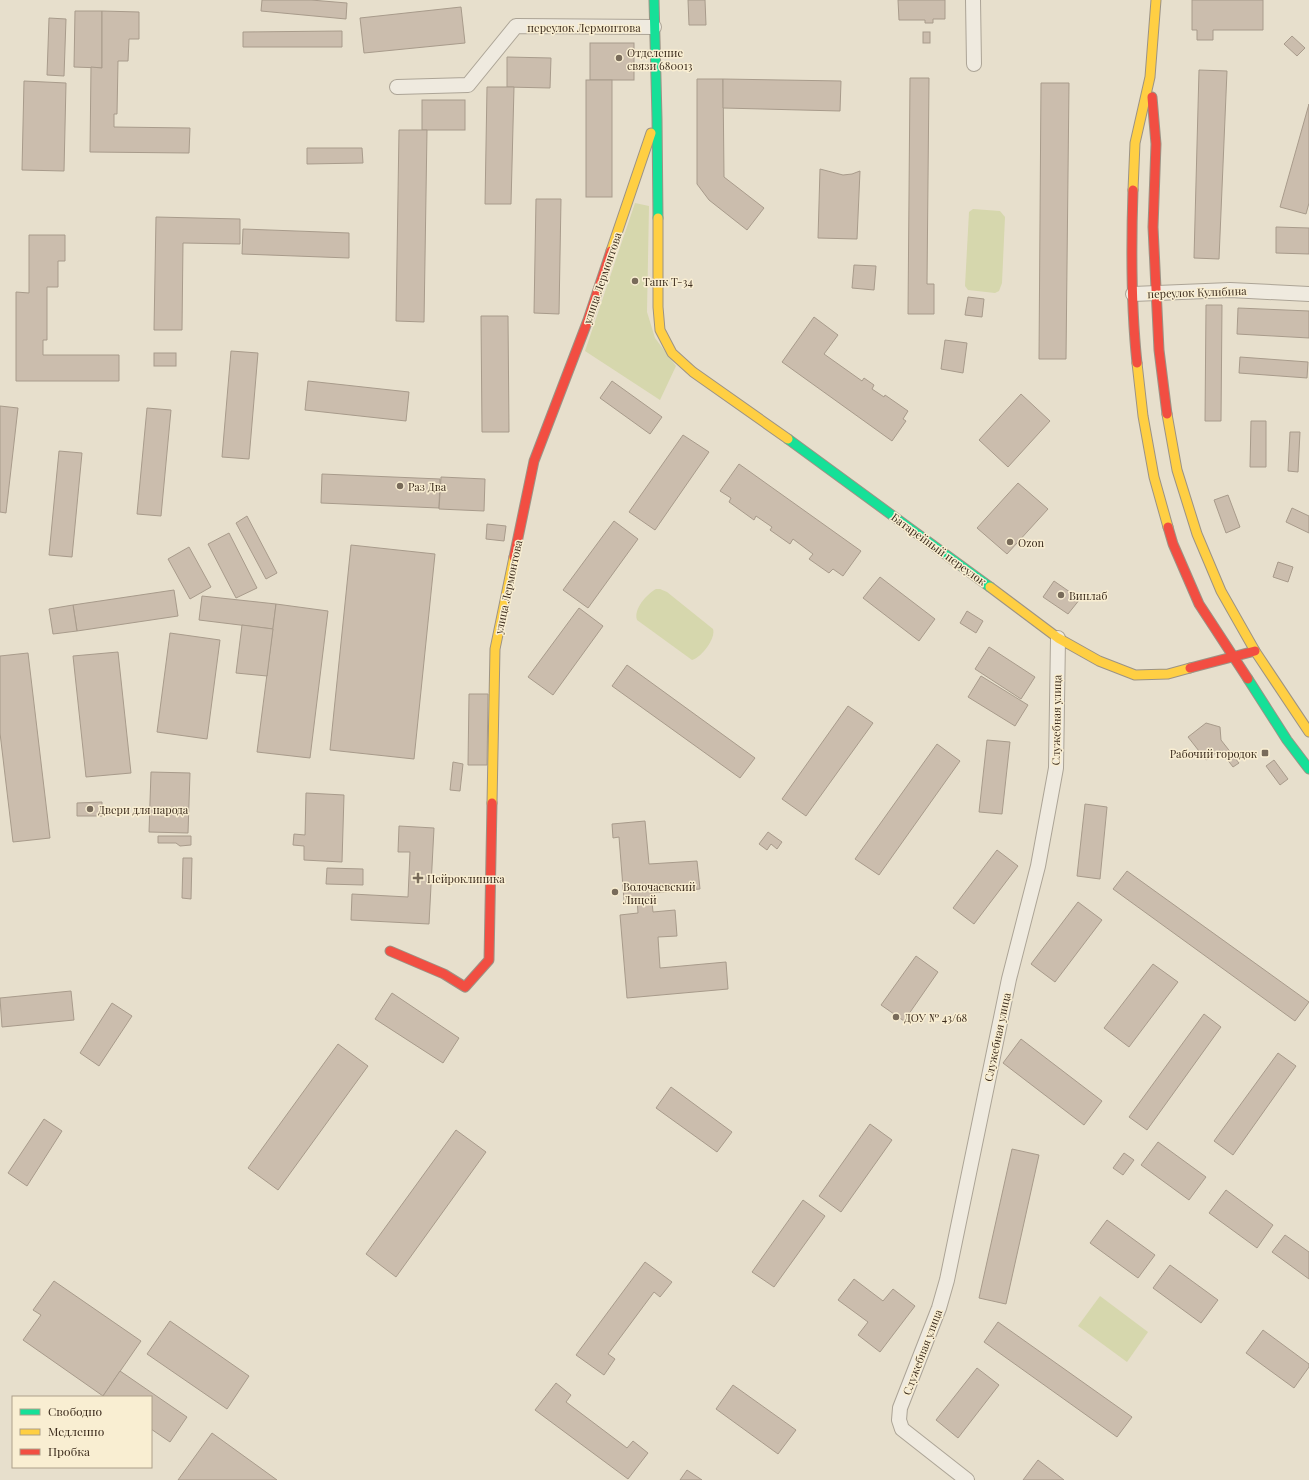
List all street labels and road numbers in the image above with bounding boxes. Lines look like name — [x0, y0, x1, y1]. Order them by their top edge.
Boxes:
street label: переулок Лермонтова — [527, 20, 641, 35]
street label: улица Лермонтова — [579, 230, 625, 327]
street label: переулок Кулибина — [1147, 283, 1247, 301]
street label: Батарейный переулок — [888, 509, 990, 589]
street label: улица Лермонтова — [490, 538, 525, 636]
street label: Служебная улица — [1048, 674, 1064, 765]
street label: Служебная улица — [980, 991, 1014, 1083]
street label: Служебная улица — [899, 1306, 945, 1397]

